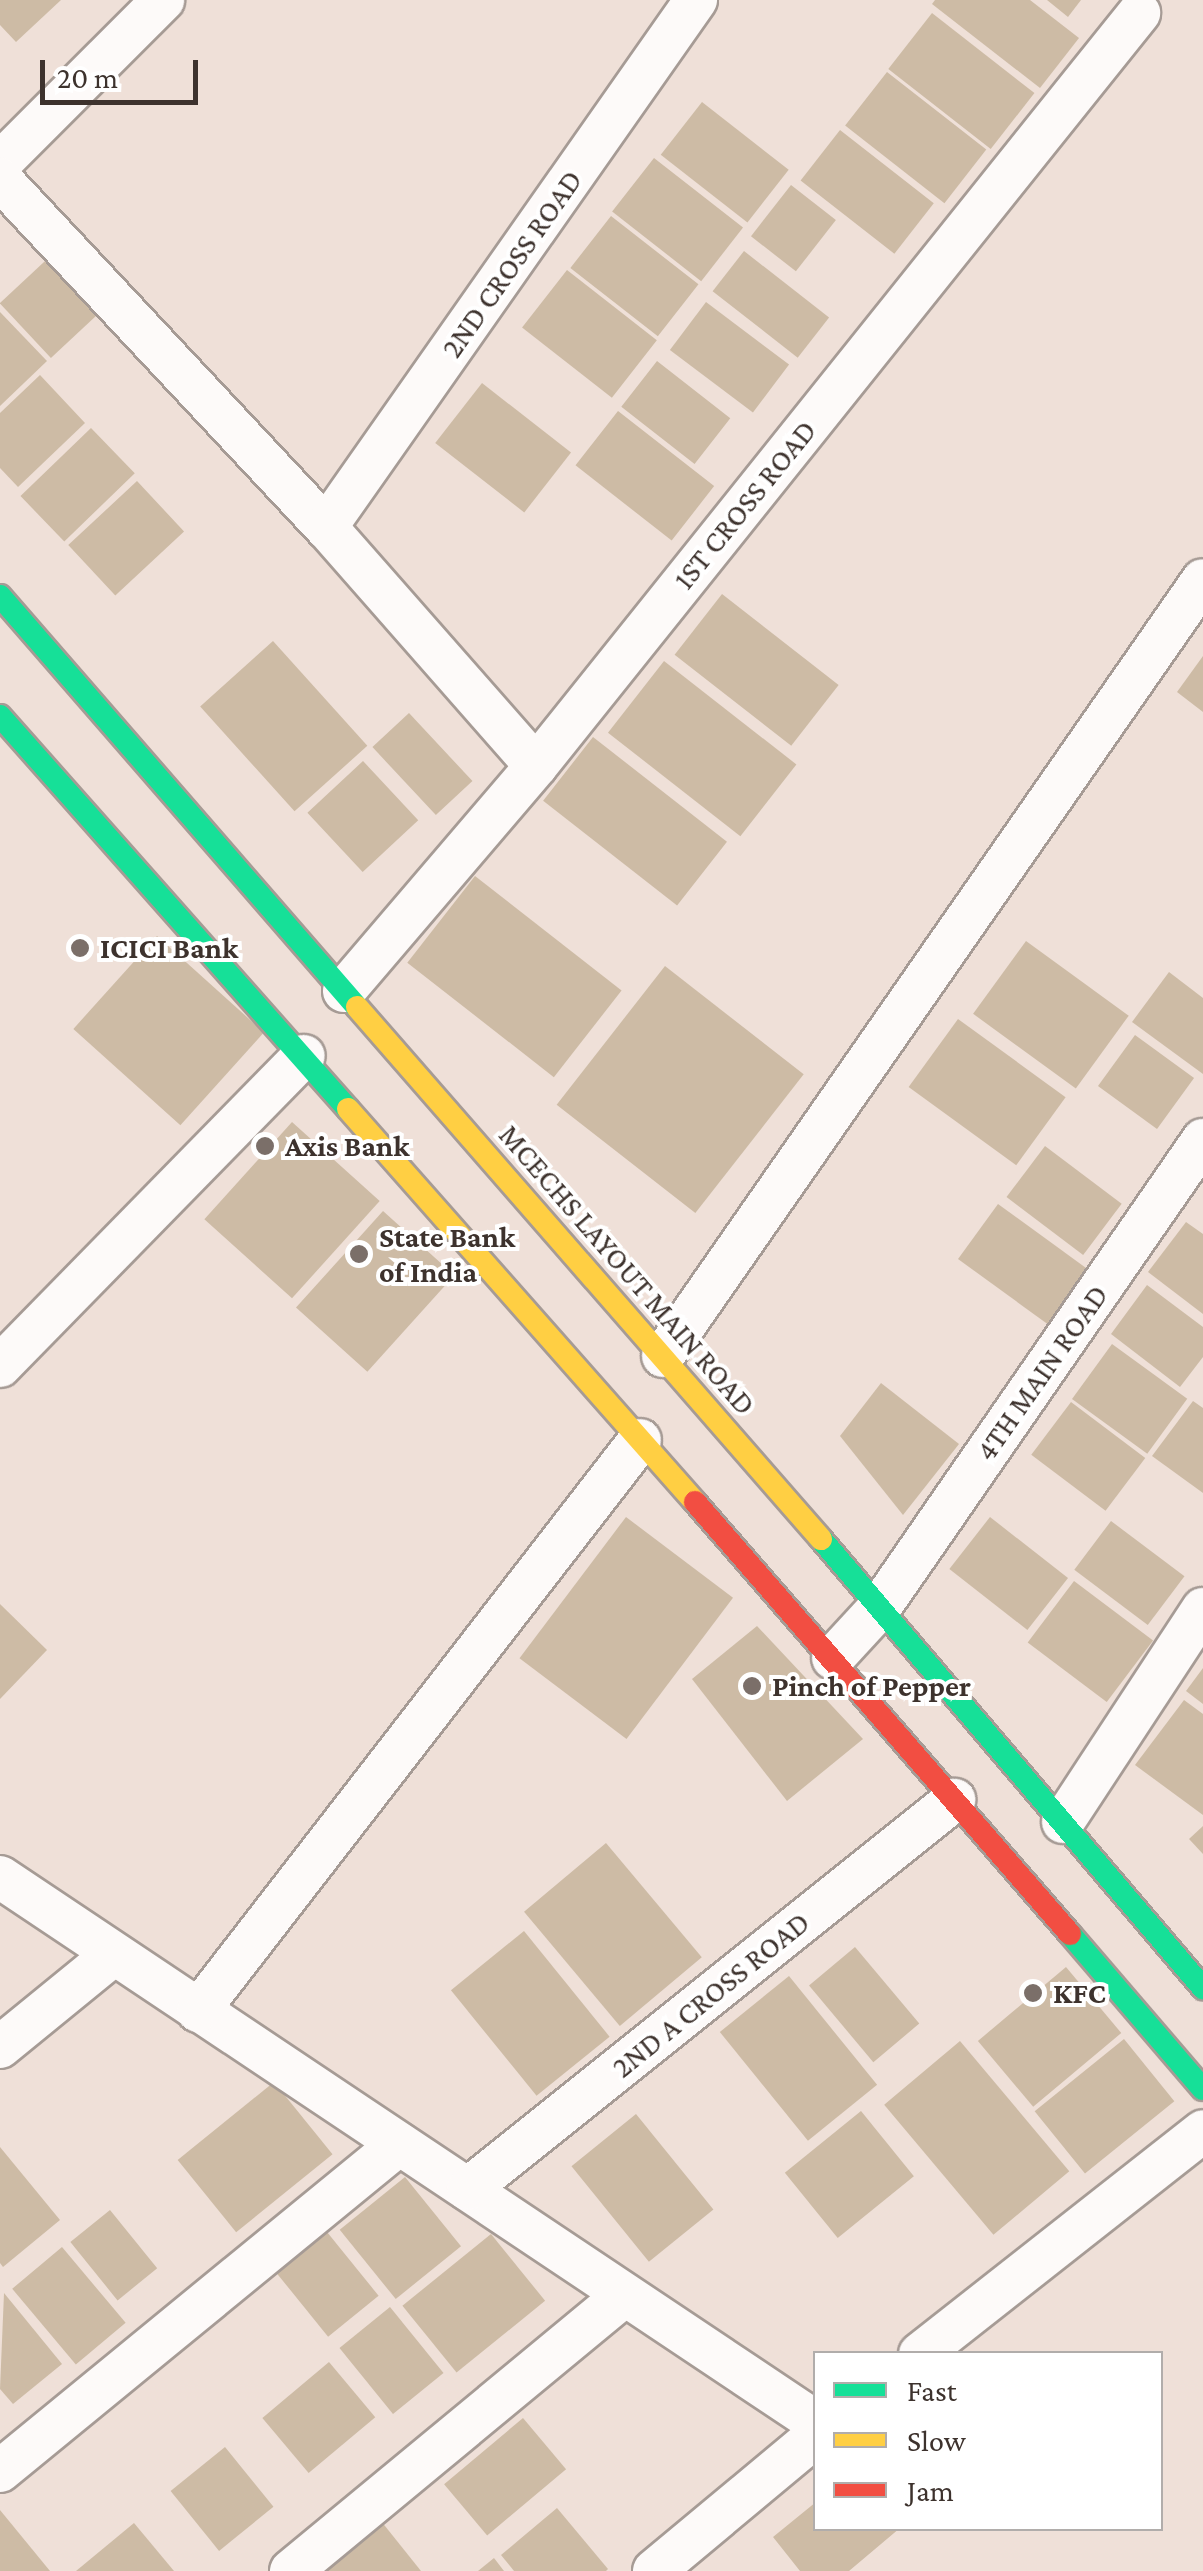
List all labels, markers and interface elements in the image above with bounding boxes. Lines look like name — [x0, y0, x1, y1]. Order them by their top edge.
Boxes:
scale bar — [45, 40, 202, 102]
text: 20 m — [57, 61, 118, 94]
street label: 2ND CROSS ROAD — [434, 163, 590, 365]
street label: 1ST CROSS ROAD — [666, 413, 824, 597]
place label: ICICI Bank — [100, 930, 238, 966]
marker: ICICI Bank — [69, 937, 91, 959]
street label: MCECHS LAYOUT MAIN ROAD — [491, 1118, 763, 1422]
place label: Axis Bank — [285, 1128, 410, 1164]
marker: Axis Bank — [254, 1135, 276, 1157]
place label: State Bank of India — [379, 1219, 515, 1290]
marker: State Bank of India — [348, 1243, 370, 1265]
street label: 4TH MAIN ROAD — [968, 1278, 1116, 1468]
place label: Pinch of Pepper — [772, 1668, 971, 1704]
marker: Pinch of Pepper — [741, 1675, 763, 1697]
street label: 2ND A CROSS ROAD — [605, 1904, 817, 2086]
place label: KFC — [1053, 1975, 1106, 2011]
marker: KFC — [1022, 1982, 1044, 2004]
legend — [813, 2351, 1163, 2531]
text: Fast — [907, 2374, 957, 2407]
text: Slow — [907, 2424, 966, 2457]
text: Jam — [907, 2474, 954, 2507]

